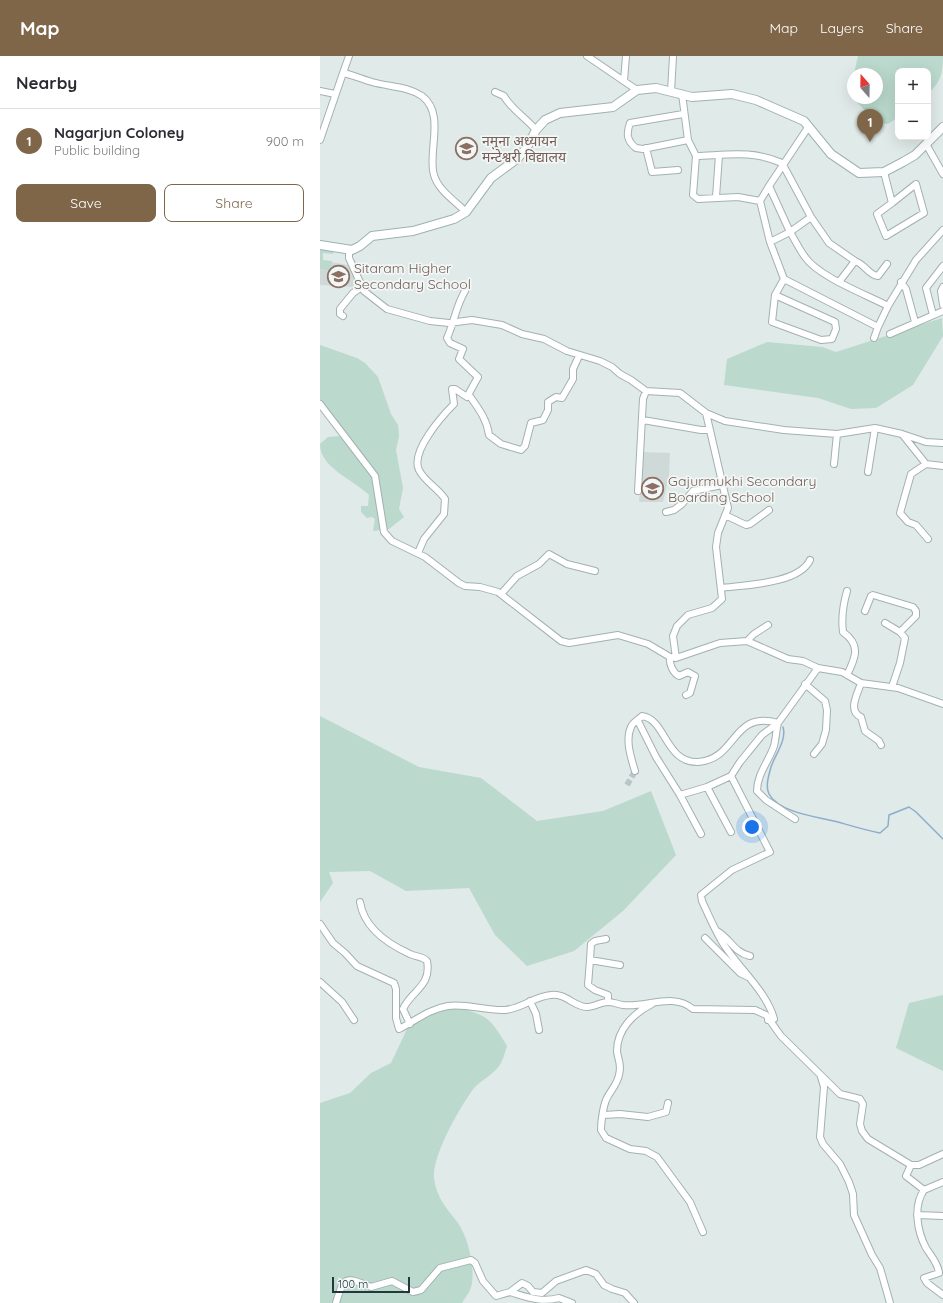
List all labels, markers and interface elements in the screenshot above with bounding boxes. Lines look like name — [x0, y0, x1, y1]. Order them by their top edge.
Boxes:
text: Map — [20, 16, 59, 40]
text: Map — [769, 19, 798, 37]
text: Layers — [820, 19, 864, 37]
text: Share — [886, 19, 923, 37]
north arrow — [847, 68, 883, 104]
map controls — [895, 68, 931, 140]
button: + — [895, 68, 931, 104]
text: Nearby — [16, 72, 77, 93]
button: − — [895, 104, 931, 140]
pin: 1 — [857, 109, 883, 142]
text: Nagarjun Coloney — [54, 123, 184, 142]
place label: नमुना अध्यायन मन्टेश्वरी विद्यालय — [482, 132, 567, 166]
text: 1 — [26, 133, 32, 149]
text: 900 m — [266, 133, 304, 149]
school or university icon: नमुना अध्यायन मन्टेश्वरी विद्यालय — [453, 136, 479, 162]
text: Public building — [54, 142, 140, 158]
button: Save — [16, 184, 156, 222]
button: Share — [164, 184, 304, 222]
place label: Sitaram Higher Secondary School — [354, 259, 471, 293]
school or university icon: Sitaram Higher Secondary School — [325, 263, 351, 289]
place label: Gajurmukhi Secondary Boarding School — [668, 472, 816, 506]
school or university icon: Gajurmukhi Secondary Boarding School — [640, 476, 666, 502]
your location — [742, 817, 762, 837]
scale bar — [332, 1275, 410, 1294]
text: 100 m — [338, 1277, 368, 1291]

